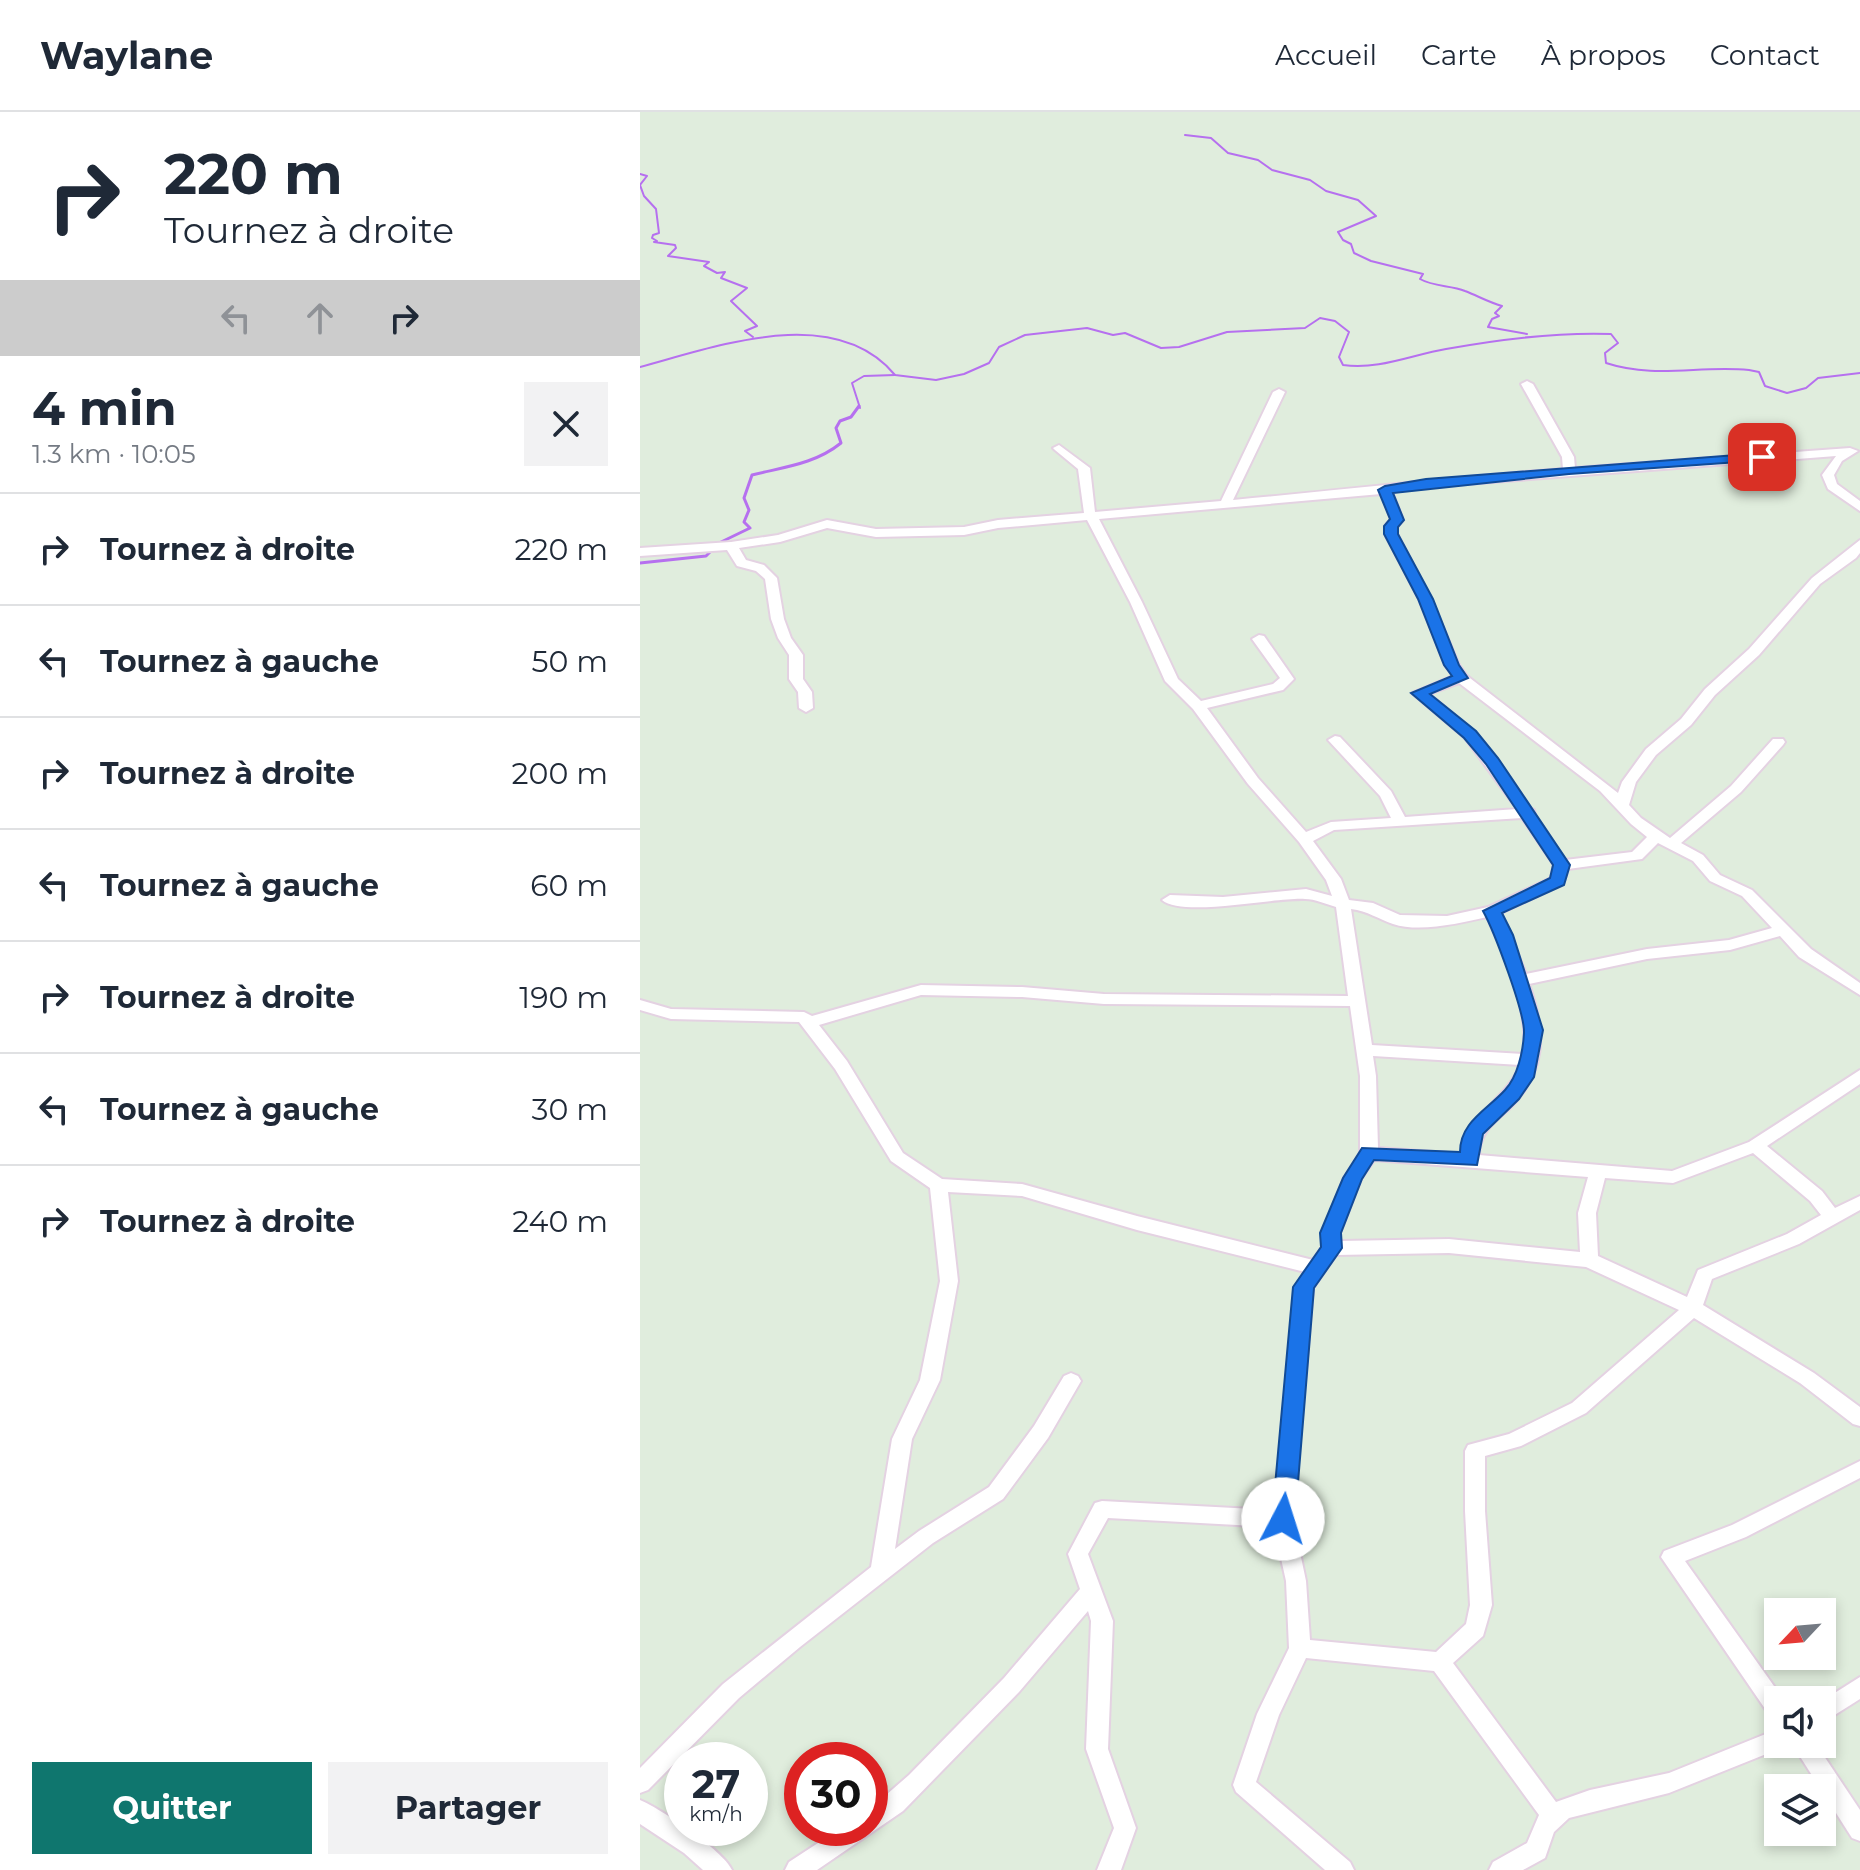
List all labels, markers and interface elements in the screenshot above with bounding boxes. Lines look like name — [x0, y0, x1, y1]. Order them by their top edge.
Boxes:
text: Waylane — [40, 32, 213, 79]
text: Accueil — [1275, 38, 1377, 72]
text: Carte — [1421, 38, 1497, 72]
text: À propos — [1541, 38, 1666, 72]
text: Contact — [1710, 38, 1820, 72]
text: 220 m — [164, 140, 343, 208]
icon: right — [32, 144, 136, 248]
text: Tournez à droite — [164, 208, 454, 252]
icon: left — [214, 296, 258, 340]
icon: ahead — [298, 296, 342, 340]
icon: right — [382, 296, 426, 340]
text: 4 min — [32, 379, 177, 437]
button: close — [524, 382, 608, 466]
pin — [1728, 423, 1796, 491]
icon: arrive — [1740, 435, 1784, 479]
text: 1.3 km · 10:05 — [32, 438, 196, 470]
icon: right — [32, 527, 76, 571]
text: Tournez à droite — [100, 531, 355, 568]
text: 220 m — [514, 531, 608, 568]
icon: left — [32, 639, 76, 683]
text: Tournez à gauche — [100, 643, 379, 680]
text: 50 m — [531, 643, 608, 680]
icon: right — [32, 751, 76, 795]
text: Tournez à droite — [100, 755, 355, 792]
text: 200 m — [512, 755, 608, 792]
icon: left — [32, 863, 76, 907]
text: Tournez à gauche — [100, 867, 379, 904]
text: 60 m — [530, 867, 608, 904]
icon: right — [32, 975, 76, 1019]
text: Tournez à droite — [100, 979, 355, 1016]
text: 190 m — [519, 979, 608, 1016]
icon: left — [32, 1087, 76, 1131]
text: Tournez à gauche — [100, 1091, 379, 1128]
text: 30 m — [532, 1091, 608, 1128]
icon: right — [32, 1199, 76, 1243]
text: Tournez à droite — [100, 1203, 355, 1240]
text: 240 m — [512, 1203, 608, 1240]
position arrow — [1241, 1477, 1325, 1561]
north arrow — [1764, 1598, 1836, 1670]
map controls — [1764, 1598, 1836, 1846]
button: sound — [1764, 1686, 1836, 1758]
speed limit sign: 30 — [784, 1742, 888, 1846]
text: 27 — [692, 1759, 740, 1808]
button: Quitter — [32, 1762, 312, 1854]
button: Partager — [328, 1762, 608, 1854]
button: layers — [1764, 1774, 1836, 1846]
text: km/h — [689, 1802, 743, 1826]

